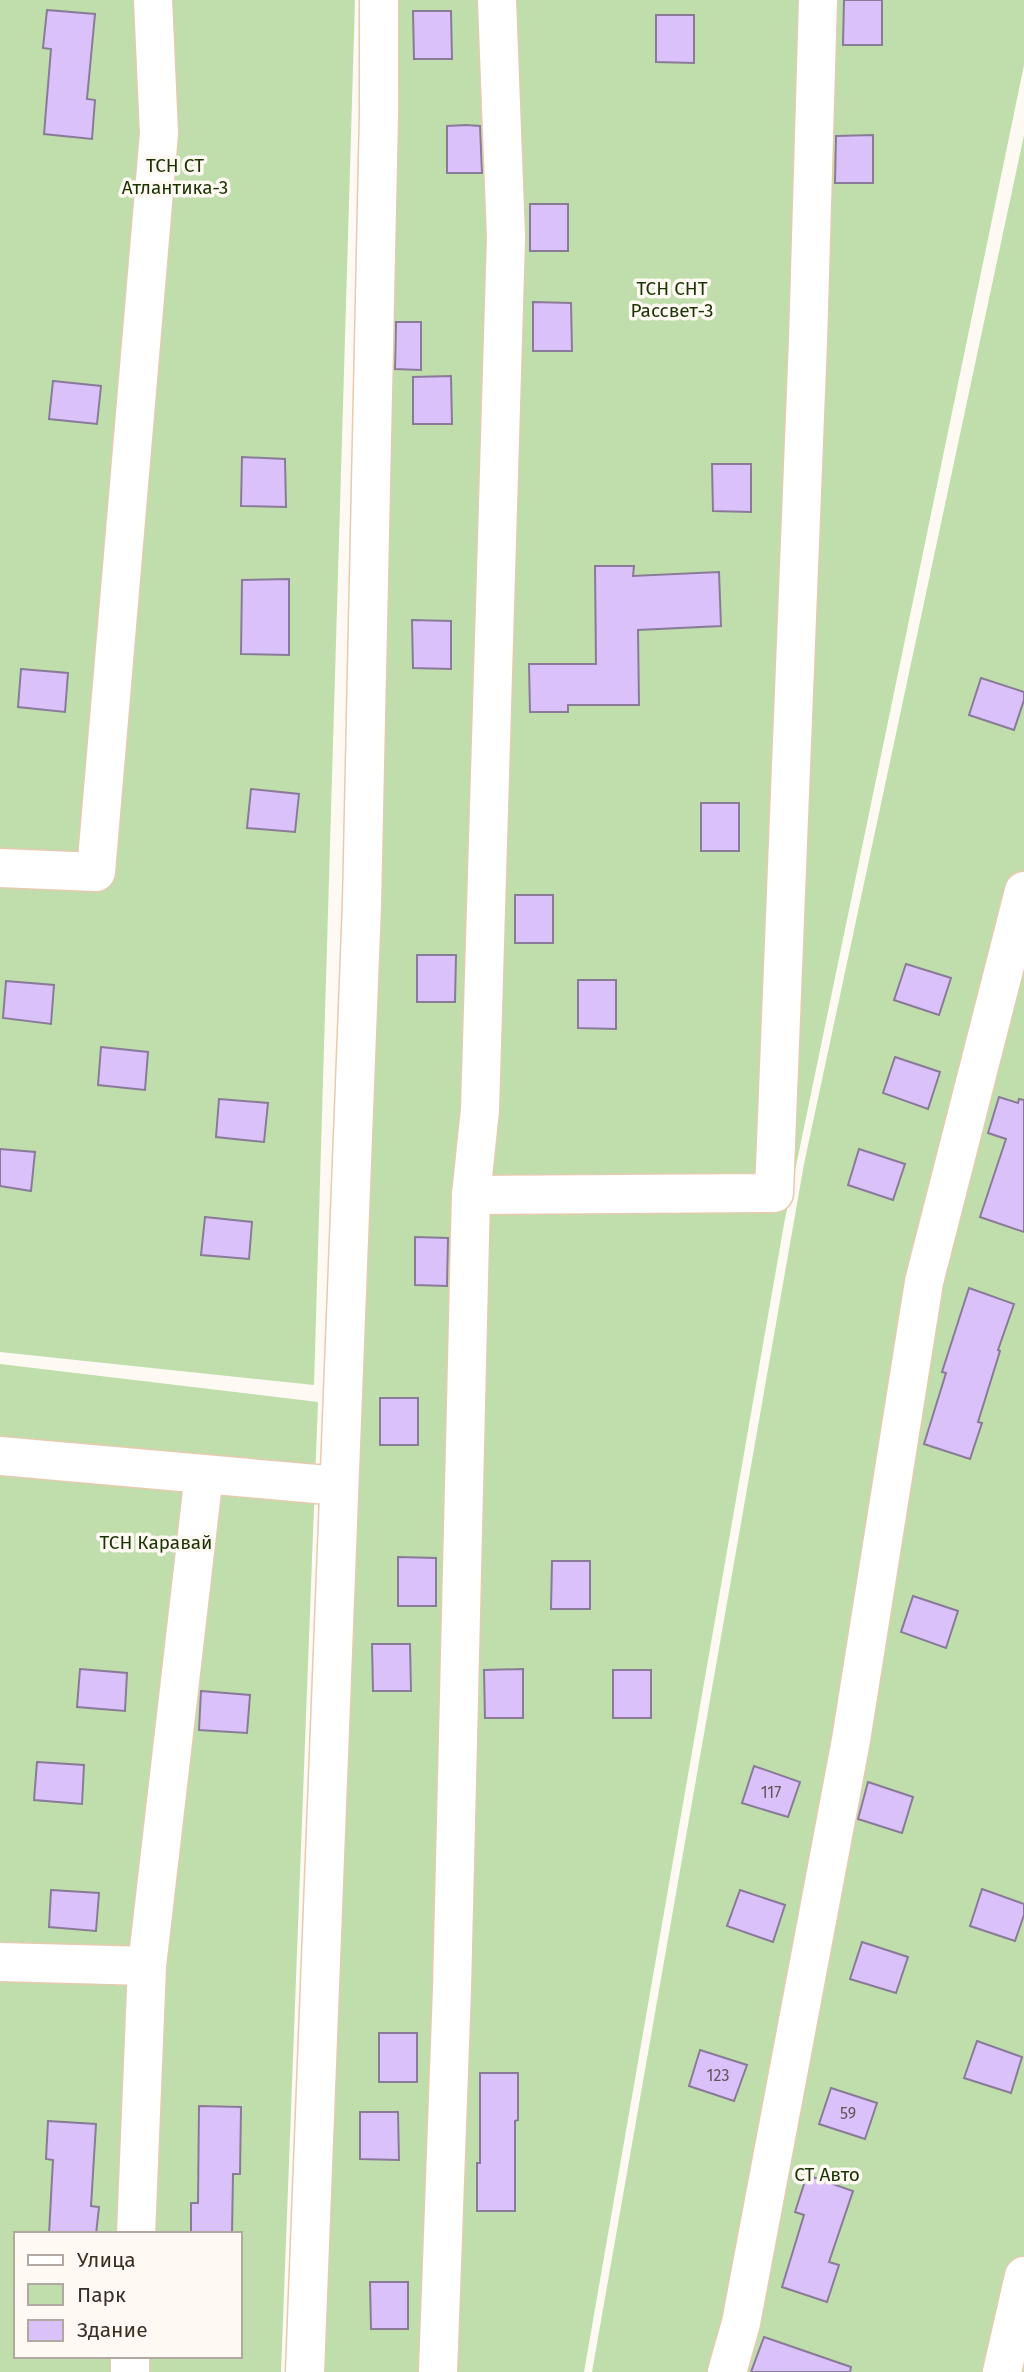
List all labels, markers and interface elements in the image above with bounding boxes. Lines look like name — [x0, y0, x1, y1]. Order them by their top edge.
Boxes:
park label: ТСН СТ Атлантика-3 — [122, 154, 228, 199]
park label: ТСН СНТ Рассвет-3 — [631, 277, 713, 322]
park label: ТСН Каравай — [100, 1531, 212, 1554]
house number: 117 — [761, 1783, 781, 1802]
house number: 123 — [707, 2066, 729, 2085]
house number: 59 — [840, 2104, 856, 2123]
park label: СТ Авто — [794, 2163, 860, 2186]
legend — [14, 2232, 242, 2358]
text: Улица — [77, 2247, 136, 2273]
text: Парк — [77, 2282, 126, 2308]
text: Здание — [77, 2317, 148, 2343]

